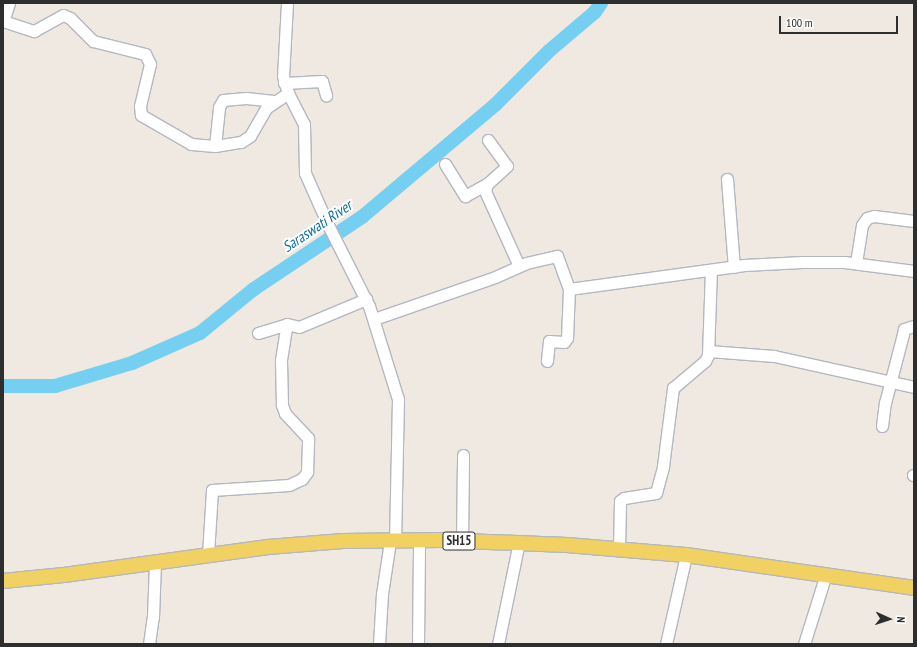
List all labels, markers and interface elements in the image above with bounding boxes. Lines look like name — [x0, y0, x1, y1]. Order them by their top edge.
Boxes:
scale bar — [781, 8, 900, 34]
text: 100 m — [786, 15, 813, 30]
water label: Saraswati River — [279, 196, 355, 256]
road number: SH15 — [442, 530, 476, 552]
north arrow — [869, 599, 909, 639]
text: N — [894, 616, 908, 623]

